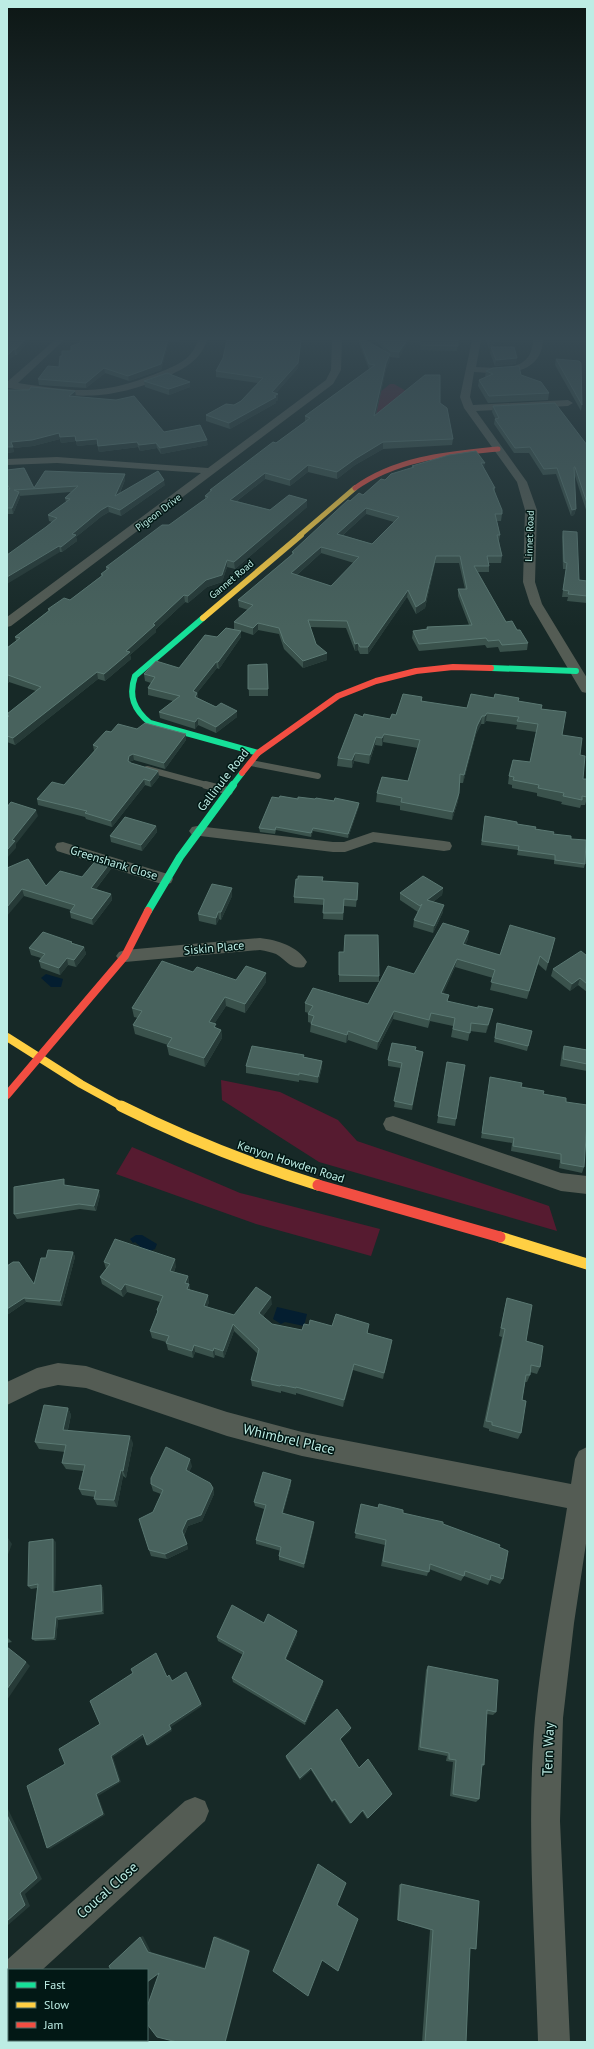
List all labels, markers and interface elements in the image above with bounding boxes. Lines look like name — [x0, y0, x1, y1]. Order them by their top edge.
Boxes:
street label: Pigeon Drive — [133, 491, 184, 534]
street label: Linnet Road — [522, 510, 537, 562]
street label: Gannet Road — [206, 557, 256, 602]
street label: Gallinule Road — [194, 746, 252, 814]
street label: Greenshank Close — [69, 842, 160, 883]
street label: Siskin Place — [183, 937, 245, 958]
street label: Kenyon Howden Road — [236, 1137, 347, 1186]
street label: Whimbrel Place — [241, 1420, 337, 1458]
street label: Tern Way — [538, 1721, 558, 1776]
street label: Coucal Close — [73, 1858, 141, 1922]
legend — [8, 1969, 148, 2041]
text: Fast — [44, 1977, 65, 1992]
text: Slow — [44, 1997, 69, 2012]
text: Jam — [43, 2017, 63, 2032]

